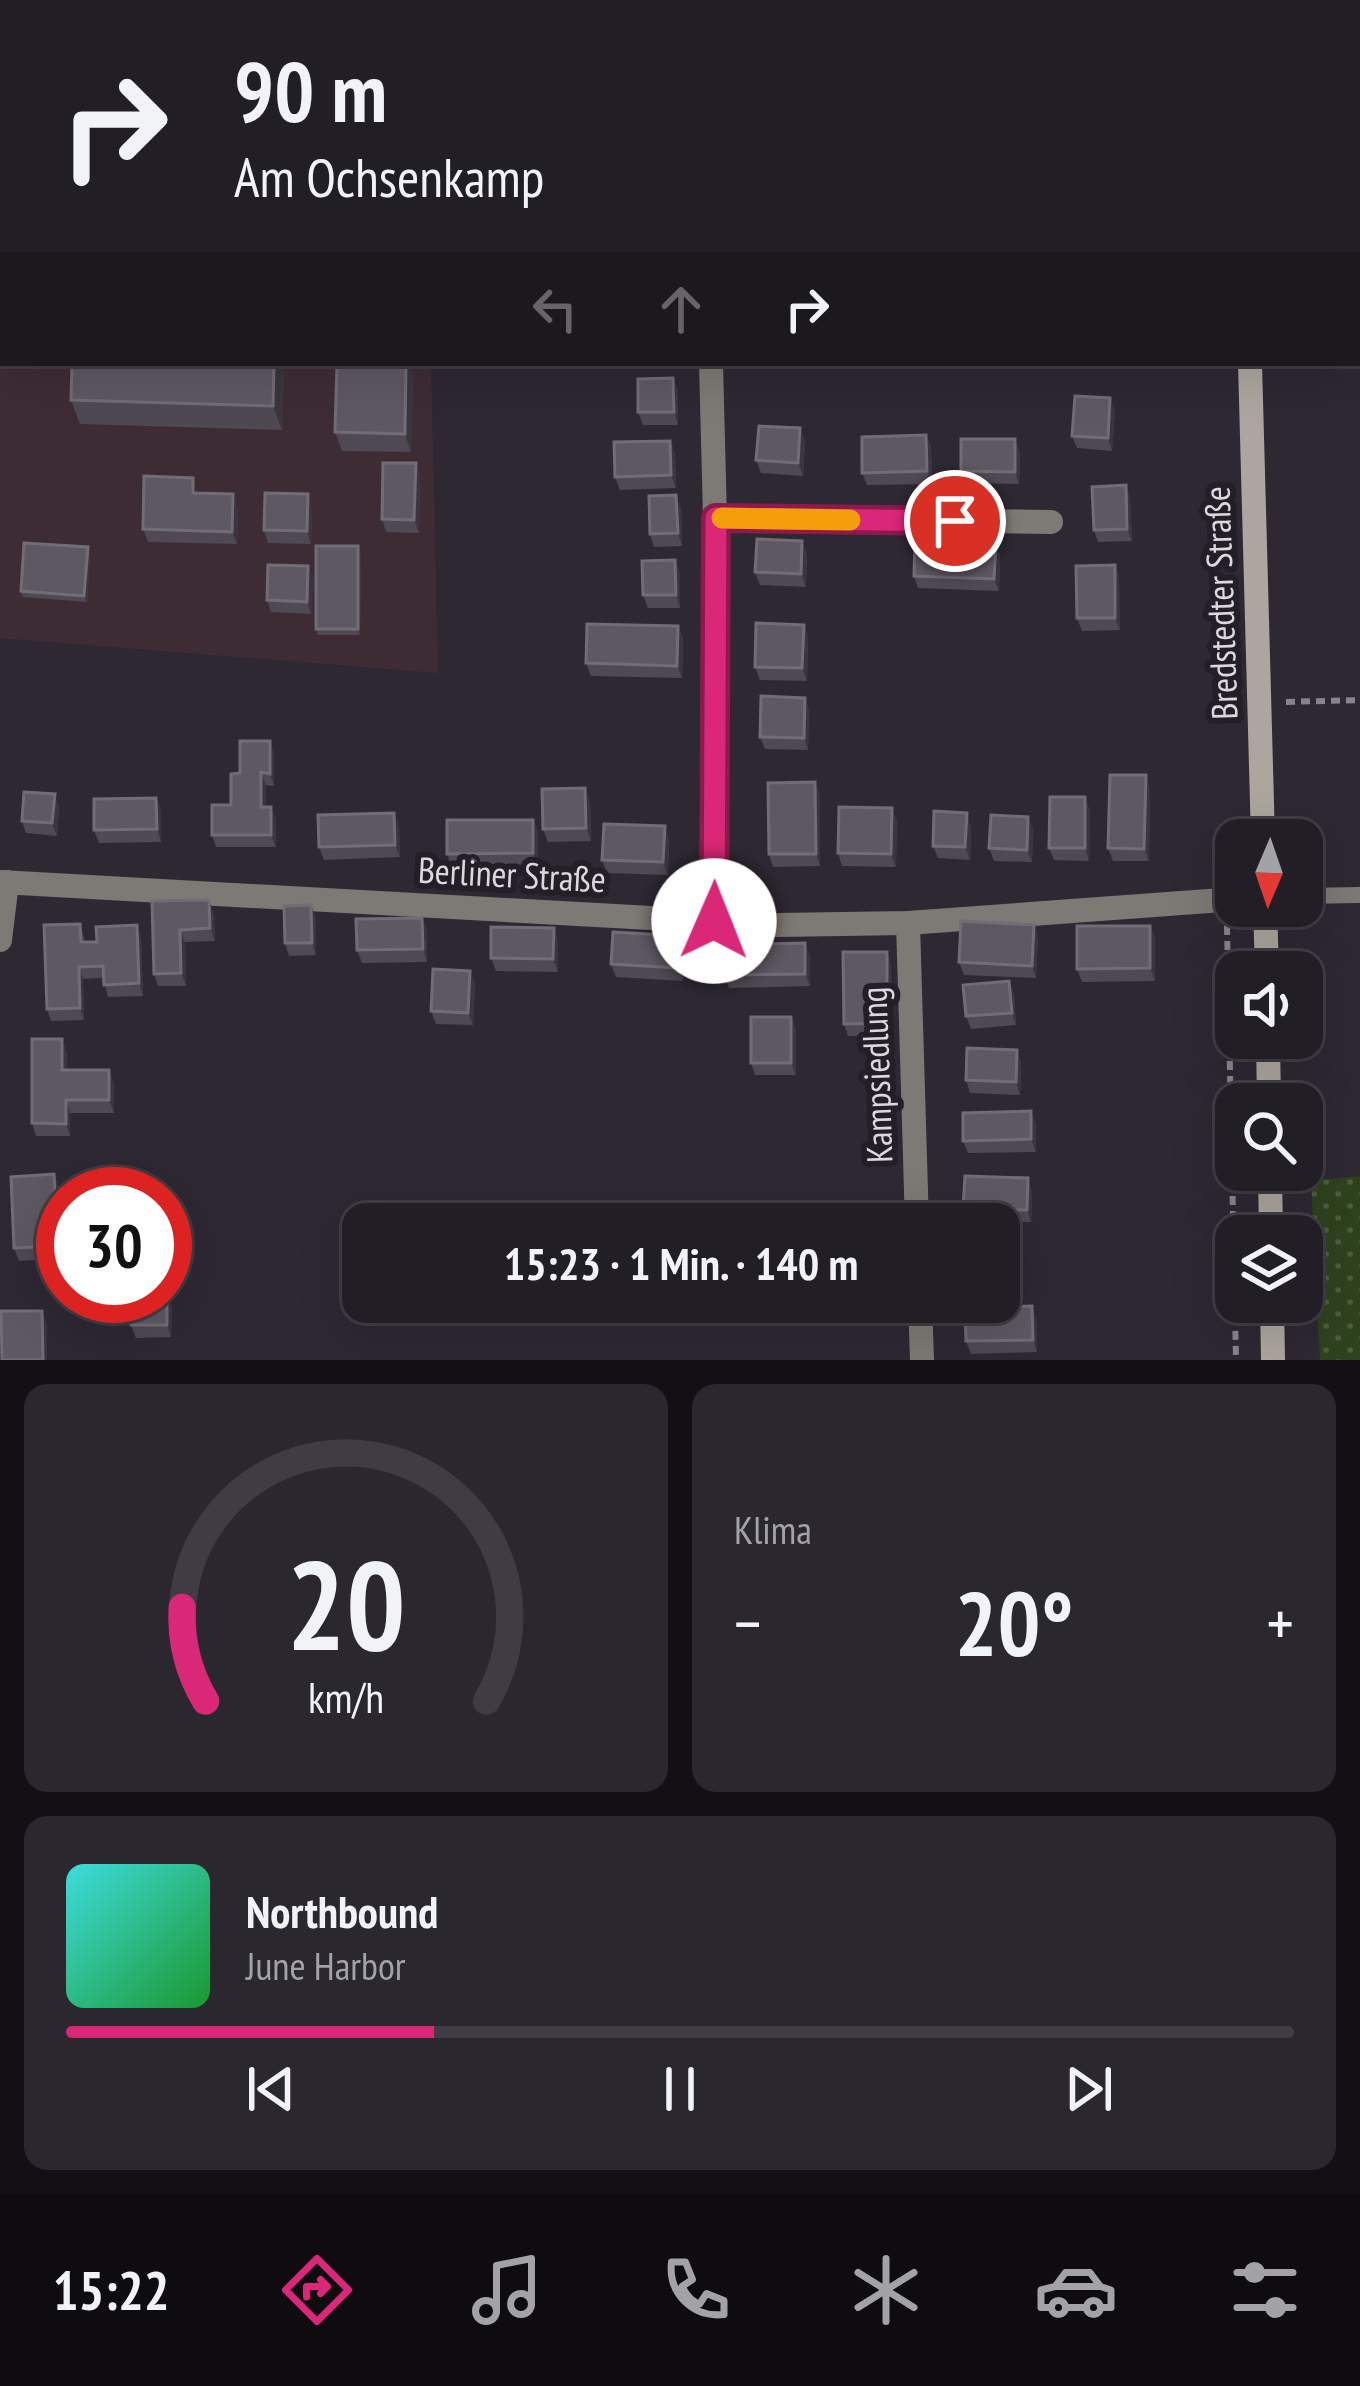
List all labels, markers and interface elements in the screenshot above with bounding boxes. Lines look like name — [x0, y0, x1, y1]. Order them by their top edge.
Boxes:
text: 90 m — [234, 36, 387, 145]
icon: right — [36, 48, 192, 204]
text: Am Ochsenkamp — [234, 142, 544, 212]
icon: left — [522, 276, 588, 342]
icon: ahead — [648, 276, 714, 342]
icon: right — [774, 276, 840, 342]
pin — [904, 470, 1006, 572]
street label: Bredstedter Straße — [1192, 486, 1248, 720]
icon: arrive — [922, 488, 988, 554]
north arrow — [1215, 819, 1323, 927]
map controls — [1215, 819, 1323, 1323]
street label: Berliner Straße — [417, 846, 607, 902]
position arrow — [651, 858, 777, 984]
button: sound — [1215, 951, 1323, 1059]
street label: Kampsiedlung — [849, 986, 903, 1164]
button: search — [1215, 1083, 1323, 1191]
speed limit sign: 30 — [36, 1167, 192, 1323]
button: layers — [1215, 1215, 1323, 1323]
text: 15:23 · 1 Min. · 140 m — [504, 1234, 858, 1292]
text: Klima — [734, 1504, 812, 1555]
text: 20 — [286, 1523, 406, 1684]
text: 20° — [955, 1564, 1073, 1681]
text: − — [734, 1580, 761, 1665]
text: + — [1267, 1580, 1294, 1665]
text: km/h — [308, 1669, 384, 1725]
text: Northbound — [246, 1882, 438, 1940]
text: June Harbor — [246, 1940, 405, 1991]
icon: previous — [238, 2056, 304, 2122]
icon: pause — [647, 2056, 713, 2122]
icon: next — [1056, 2056, 1122, 2122]
icon: directions — [275, 2248, 359, 2332]
icon: music — [465, 2248, 549, 2332]
icon: phone — [654, 2248, 738, 2332]
icon: climate — [844, 2248, 928, 2332]
icon: car — [1034, 2248, 1118, 2332]
icon: filters — [1223, 2248, 1307, 2332]
text: 15:22 — [53, 2255, 170, 2325]

